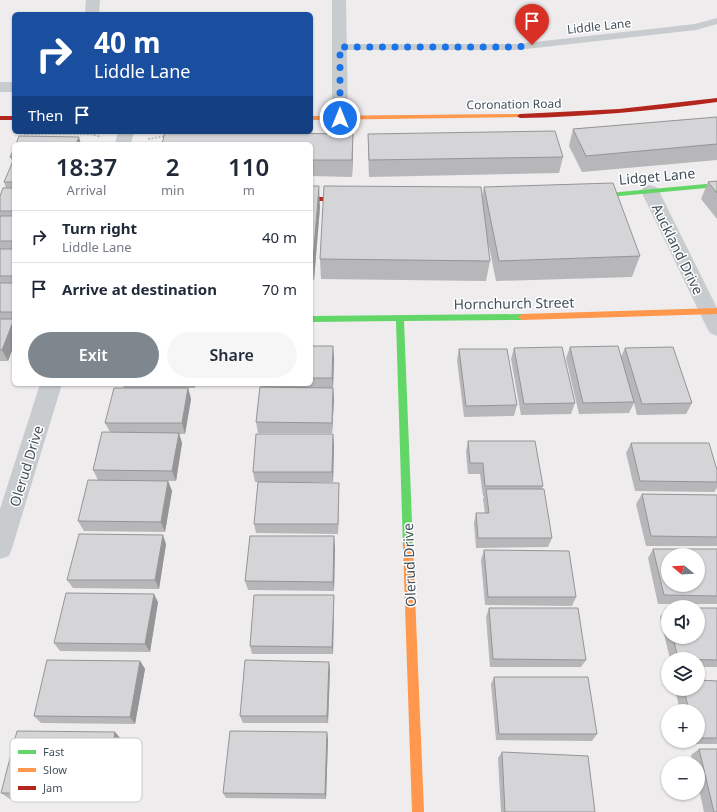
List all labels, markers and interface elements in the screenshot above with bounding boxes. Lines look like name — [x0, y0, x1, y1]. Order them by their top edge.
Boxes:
pin — [515, 4, 549, 45]
icon: arrive — [521, 10, 543, 32]
street label: Liddle Lane — [566, 14, 632, 38]
text: 40 m — [94, 23, 161, 61]
icon: right — [28, 28, 80, 80]
text: Liddle Lane — [94, 59, 191, 83]
street label: Coronation Road — [466, 95, 562, 113]
position arrow — [319, 97, 361, 139]
icon: arrive — [71, 104, 93, 126]
text: Then — [28, 105, 63, 125]
text: 18:37 — [56, 150, 117, 183]
text: 2 — [166, 150, 180, 183]
text: 110 — [228, 150, 269, 183]
street label: Lidget Lane — [618, 163, 696, 189]
text: Arrival — [67, 181, 106, 199]
text: min — [161, 181, 184, 199]
text: m — [243, 181, 255, 199]
street label: Auckland Drive — [648, 200, 708, 298]
text: Turn right — [62, 218, 137, 238]
icon: right — [28, 226, 50, 248]
text: 40 m — [262, 227, 297, 247]
text: Liddle Lane — [62, 238, 132, 256]
icon: arrive — [28, 278, 50, 300]
text: Arrive at destination — [62, 279, 217, 299]
text: 70 m — [262, 279, 297, 299]
street label: Hornchurch Street — [453, 292, 575, 314]
button: Exit — [28, 332, 159, 378]
button: Share — [167, 332, 297, 378]
street label: Olerud Drive — [5, 423, 47, 509]
street label: Olerud Drive — [398, 523, 420, 607]
north arrow — [661, 548, 705, 592]
map controls — [661, 548, 705, 800]
button: sound — [661, 600, 705, 644]
button: layers — [661, 652, 705, 696]
button: + — [661, 704, 705, 748]
legend — [10, 738, 142, 802]
text: Fast — [43, 744, 64, 759]
button: − — [661, 756, 705, 800]
text: Slow — [43, 762, 67, 777]
text: Jam — [42, 780, 62, 795]

